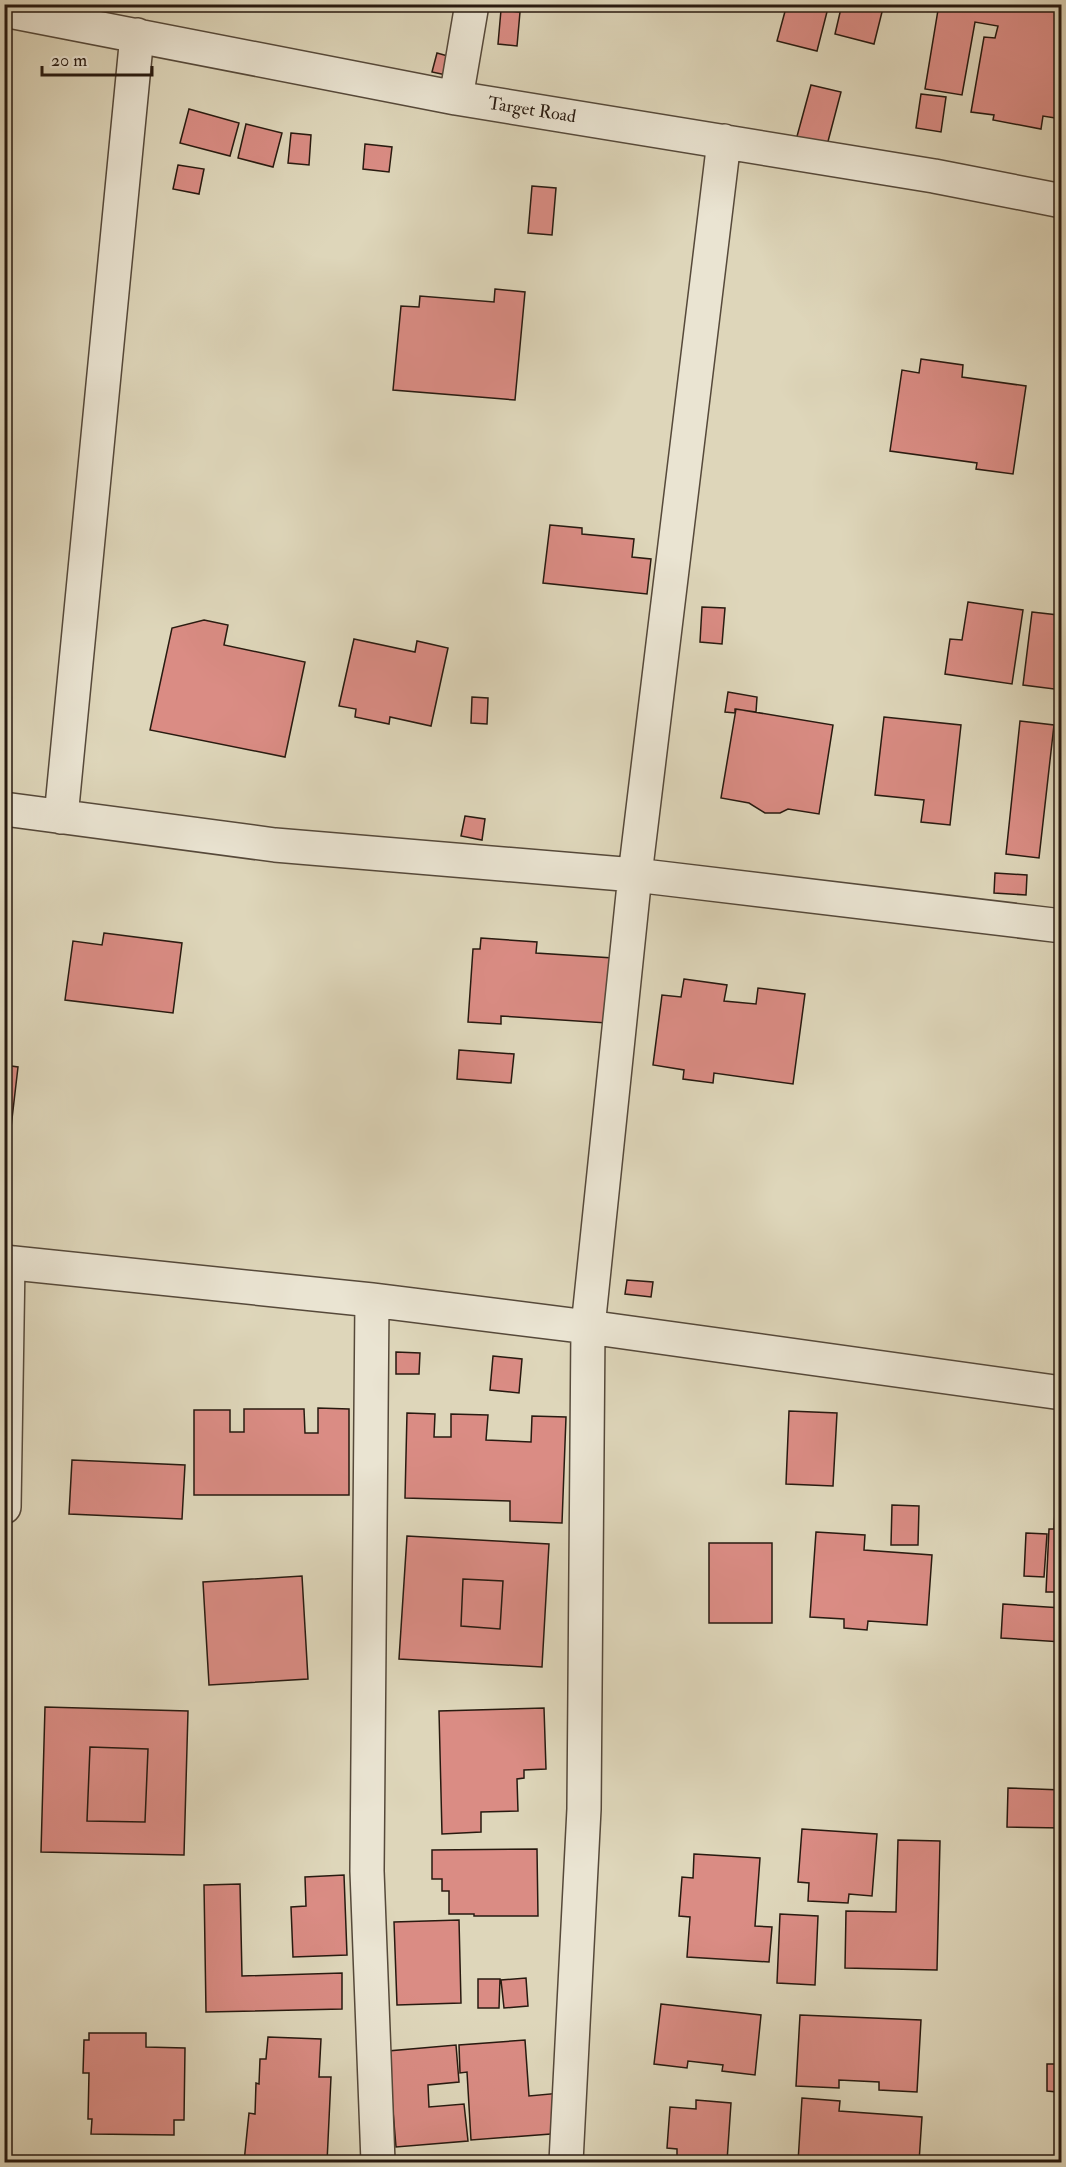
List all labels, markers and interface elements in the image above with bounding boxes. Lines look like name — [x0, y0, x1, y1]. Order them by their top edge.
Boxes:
scale bar — [42, 39, 152, 77]
text: 20 m — [51, 49, 87, 72]
street label: Target Road — [486, 92, 578, 128]

